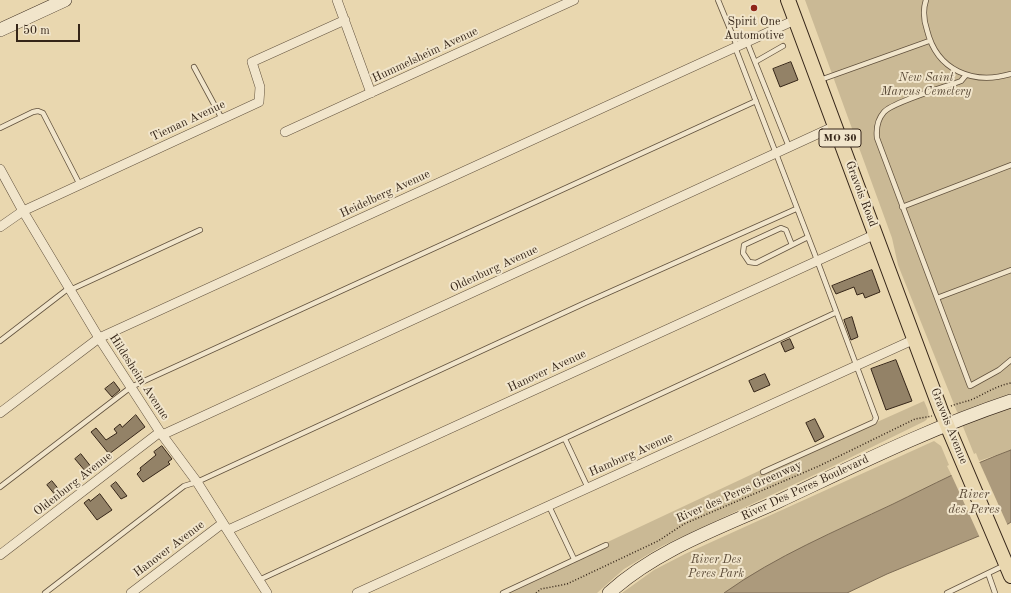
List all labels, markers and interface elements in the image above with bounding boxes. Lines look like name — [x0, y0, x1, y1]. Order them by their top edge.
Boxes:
marker: Spirit One Automotive — [749, 3, 759, 13]
place label: Spirit One Automotive — [724, 15, 784, 43]
scale bar — [18, 16, 82, 42]
street label: Hummelsheim Avenue — [370, 24, 480, 86]
text: 50 m — [23, 25, 50, 37]
park label: New Saint Marcus Cemetery — [881, 71, 971, 99]
street label: Tieman Avenue — [148, 97, 228, 145]
road number: MO 30 — [819, 129, 861, 147]
street label: Gravois Road — [842, 159, 880, 229]
street label: Heidelberg Avenue — [338, 167, 432, 221]
street label: Oldenburg Avenue — [448, 242, 540, 296]
street label: Hildesheim Avenue — [106, 331, 172, 423]
street label: Hanover Avenue — [505, 347, 589, 395]
street label: Gravois Avenue — [927, 386, 971, 466]
street label: Hamburg Avenue — [587, 430, 675, 480]
street label: Oldenburg Avenue — [31, 449, 115, 519]
street label: River Des Peres Boulevard — [739, 452, 871, 524]
street label: River des Peres Greenway — [674, 458, 804, 526]
water label: River des Peres — [948, 487, 1000, 518]
street label: Hanover Avenue — [131, 518, 207, 580]
park label: River Des Peres Park — [688, 553, 744, 581]

